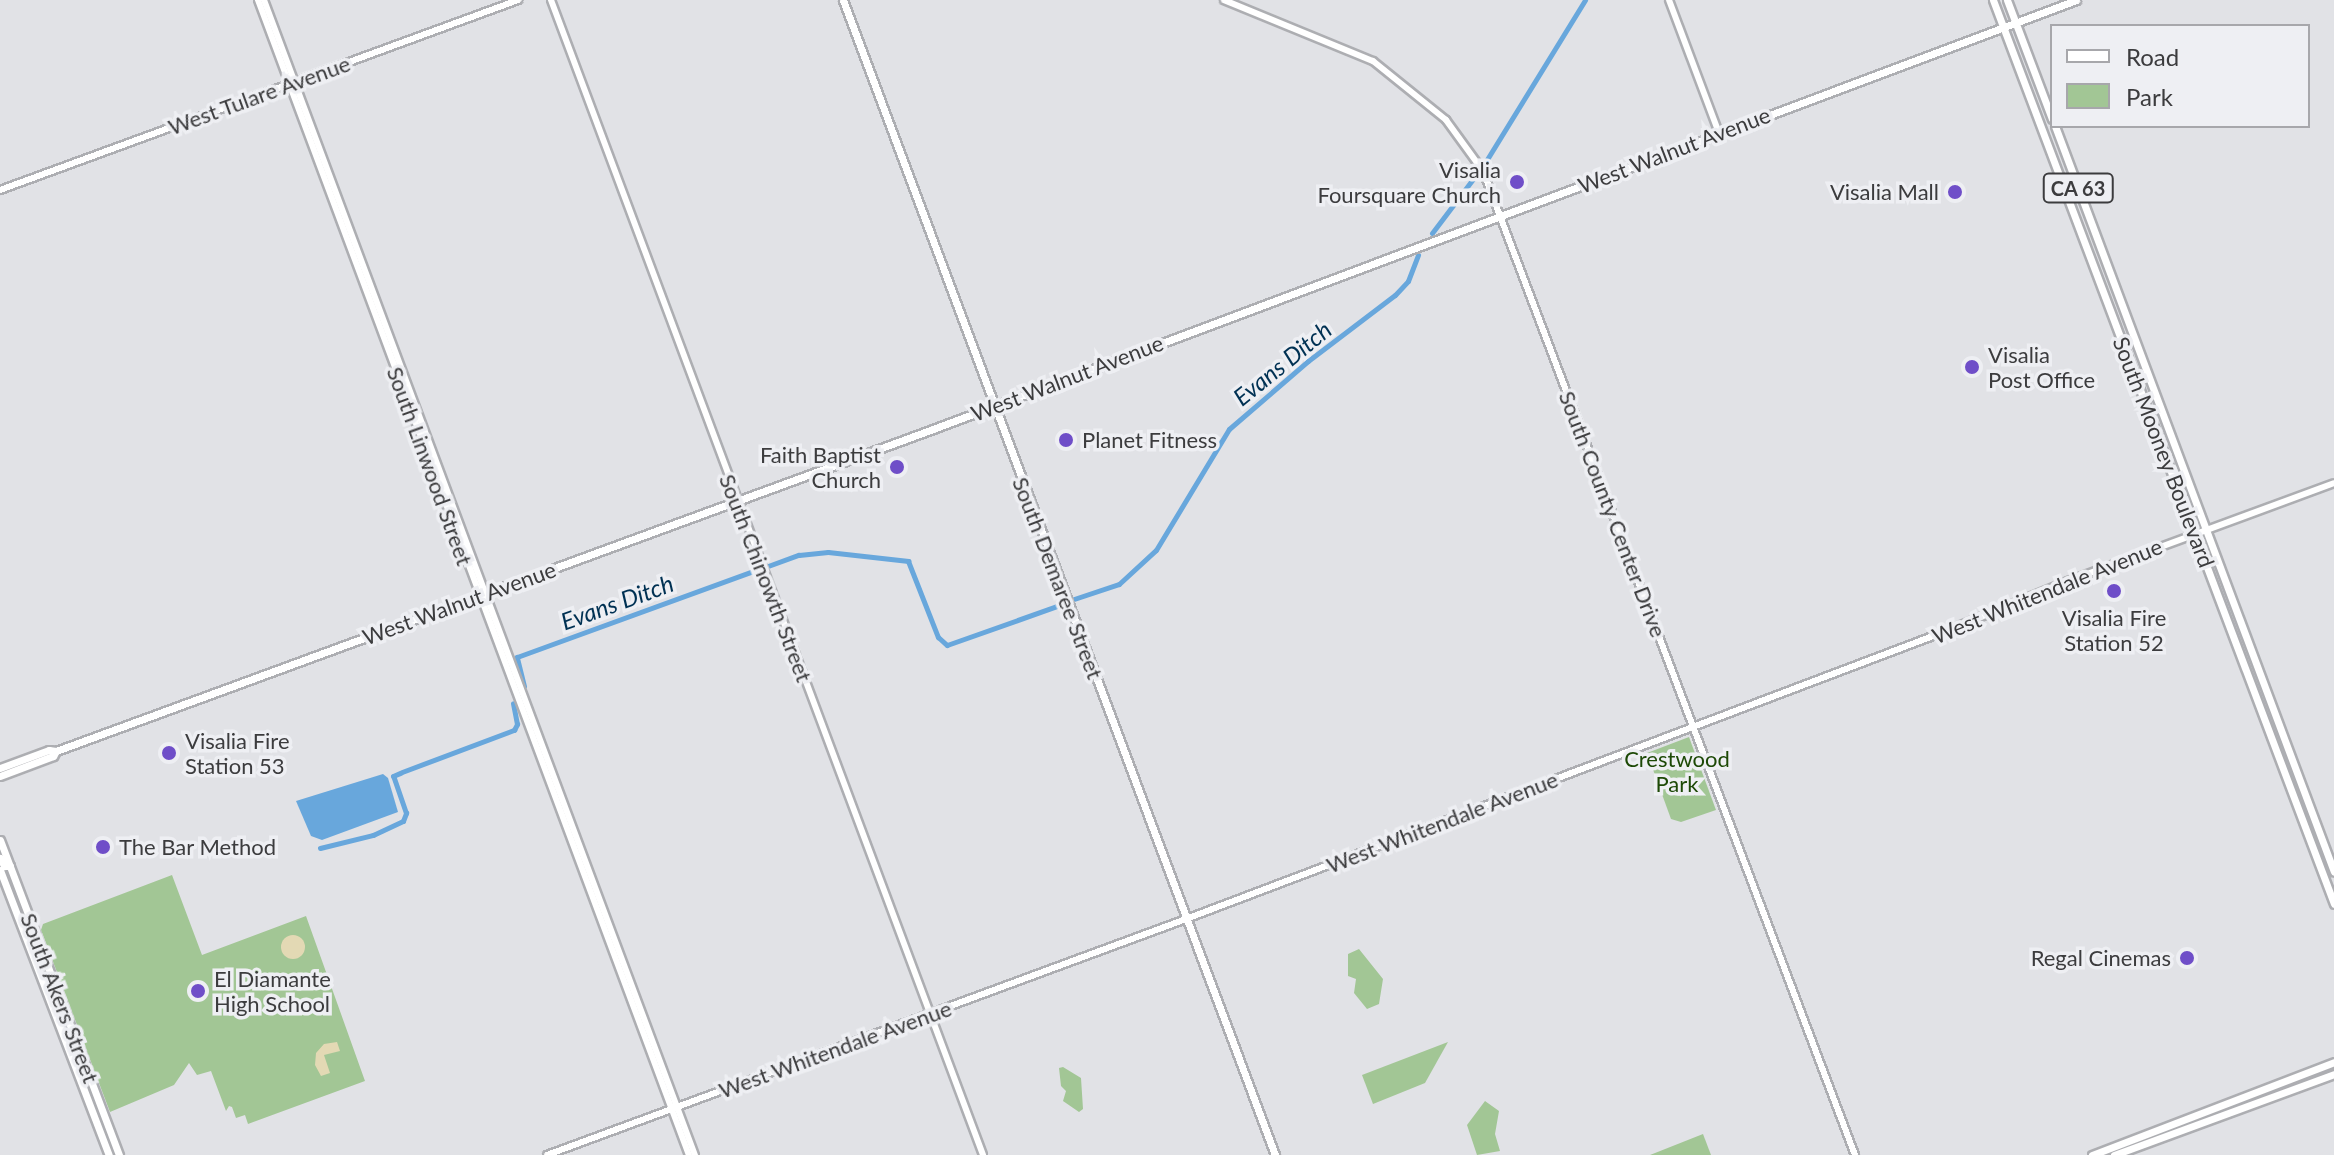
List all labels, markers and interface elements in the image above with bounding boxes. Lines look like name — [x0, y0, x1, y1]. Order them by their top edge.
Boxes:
legend — [2050, 24, 2310, 128]
text: Road — [2126, 42, 2179, 71]
street label: West Tulare Avenue — [164, 50, 354, 140]
text: Park — [2126, 82, 2173, 111]
street label: West Walnut Avenue — [1574, 101, 1774, 199]
place label: Visalia Foursquare Church — [1317, 156, 1501, 208]
road number: CA 63 — [2042, 172, 2114, 204]
marker: Visalia Foursquare Church — [1508, 173, 1526, 191]
place label: Visalia Mall — [1830, 179, 1939, 205]
marker: Visalia Mall — [1946, 183, 1964, 201]
water label: Evans Ditch — [1227, 315, 1337, 411]
street label: West Walnut Avenue — [967, 329, 1167, 427]
street label: South Mooney Boulevard — [2108, 333, 2220, 571]
place label: Visalia Post Office — [1988, 341, 2095, 392]
marker: Visalia Post Office — [1963, 358, 1981, 376]
street label: South Linwood Street — [382, 363, 478, 569]
street label: South County Center Drive — [1554, 387, 1672, 641]
place label: Planet Fitness — [1082, 427, 1217, 453]
marker: Planet Fitness — [1057, 431, 1075, 449]
place label: Faith Baptist Church — [760, 441, 881, 492]
marker: Faith Baptist Church — [888, 458, 906, 476]
street label: South Chinowth Street — [714, 470, 818, 686]
street label: South Demaree Street — [1007, 473, 1109, 683]
street label: West Whitendale Avenue — [1928, 533, 2166, 649]
street label: West Walnut Avenue — [358, 556, 560, 650]
water label: Evans Ditch — [557, 568, 677, 636]
marker: Visalia Fire Station 52 — [2105, 582, 2123, 600]
place label: Visalia Fire Station 52 — [2062, 604, 2166, 656]
place label: Visalia Fire Station 53 — [185, 727, 290, 778]
marker: Visalia Fire Station 53 — [160, 744, 178, 762]
park label: Crestwood Park — [1624, 745, 1730, 796]
street label: West Whitendale Avenue — [1322, 765, 1562, 879]
place label: The Bar Method — [119, 834, 277, 860]
marker: The Bar Method — [94, 838, 112, 856]
street label: South Akers Street — [15, 909, 105, 1087]
place label: Regal Cinemas — [2031, 945, 2171, 971]
marker: Regal Cinemas — [2178, 949, 2196, 967]
place label: El Diamante High School — [214, 965, 331, 1016]
marker: El Diamante High School — [189, 982, 207, 1000]
street label: West Whitendale Avenue — [715, 994, 955, 1104]

